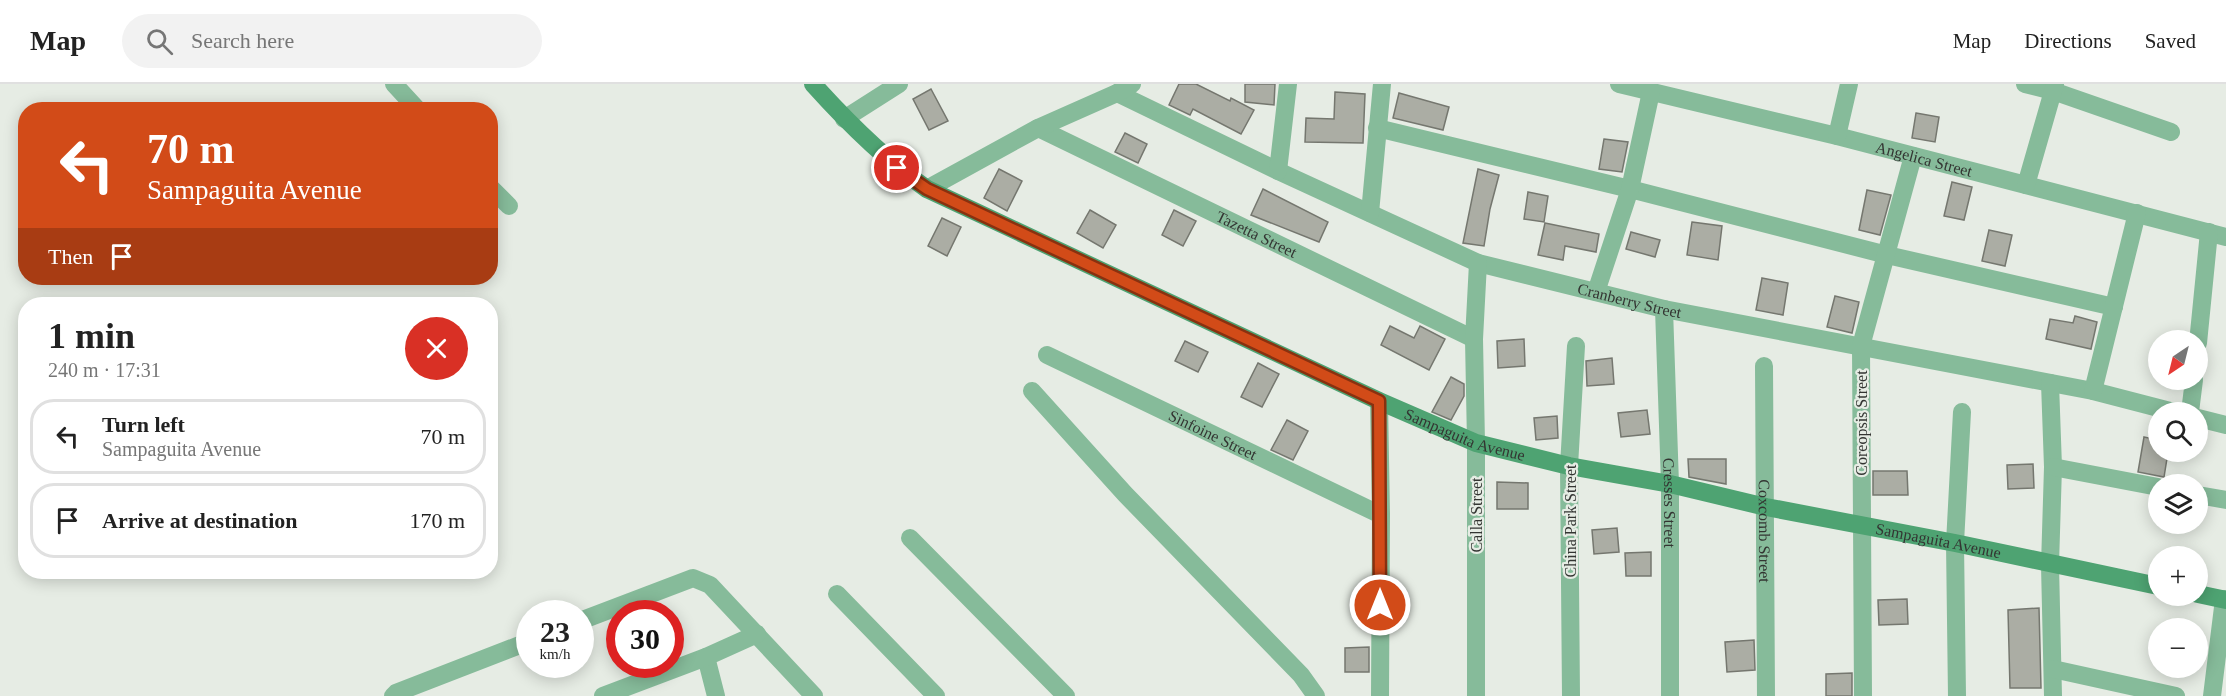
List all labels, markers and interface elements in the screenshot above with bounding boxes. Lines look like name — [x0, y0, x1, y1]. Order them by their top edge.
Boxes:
search box — [122, 14, 542, 68]
text: Map — [30, 25, 86, 56]
icon: search — [143, 25, 176, 58]
text: Search here — [191, 28, 294, 53]
text: Map — [1953, 29, 1991, 53]
text: Directions — [2024, 29, 2112, 53]
text: Saved — [2145, 29, 2196, 53]
icon: left — [48, 126, 126, 204]
text: 70 m — [147, 126, 235, 172]
street label: Angelica Street — [1874, 138, 1975, 179]
pin — [871, 142, 922, 193]
icon: arrive — [880, 151, 913, 184]
text: Sampaguita Avenue — [147, 175, 362, 205]
street label: Tazetta Street — [1214, 207, 1300, 261]
icon: arrive — [105, 240, 138, 273]
text: Then — [48, 244, 93, 269]
street label: Cranberry Street — [1576, 279, 1683, 321]
text: 1 min — [48, 316, 135, 356]
button: close — [405, 317, 468, 380]
north arrow — [2148, 330, 2208, 390]
map controls — [2148, 330, 2208, 678]
text: 240 m · 17:31 — [48, 359, 161, 381]
street label: Coreopsis Street — [1853, 370, 1871, 476]
button: search — [2148, 402, 2208, 462]
street label: Sampaguita Avenue — [1402, 405, 1527, 463]
street label: Sinfoine Street — [1166, 406, 1260, 463]
text: Turn left — [102, 412, 185, 437]
icon: left — [51, 420, 84, 453]
text: 70 m — [420, 424, 465, 449]
text: Sampaguita Avenue — [102, 438, 261, 460]
street label: Cresses Street — [1661, 457, 1679, 549]
street label: China Park Street — [1562, 464, 1579, 577]
button: layers — [2148, 474, 2208, 534]
street label: Calla Street — [1468, 477, 1485, 553]
street label: Coxcomb Street — [1756, 479, 1774, 583]
icon: arrive — [51, 504, 84, 537]
text: Arrive at destination — [102, 508, 298, 533]
text: 170 m — [409, 508, 465, 533]
street label: Sampaguita Avenue — [1874, 520, 2003, 561]
button: + — [2148, 546, 2208, 606]
position arrow — [1348, 573, 1412, 637]
speed limit sign: 30 — [606, 600, 684, 678]
text: 23 — [540, 615, 570, 648]
button: − — [2148, 618, 2208, 678]
text: km/h — [540, 646, 570, 662]

